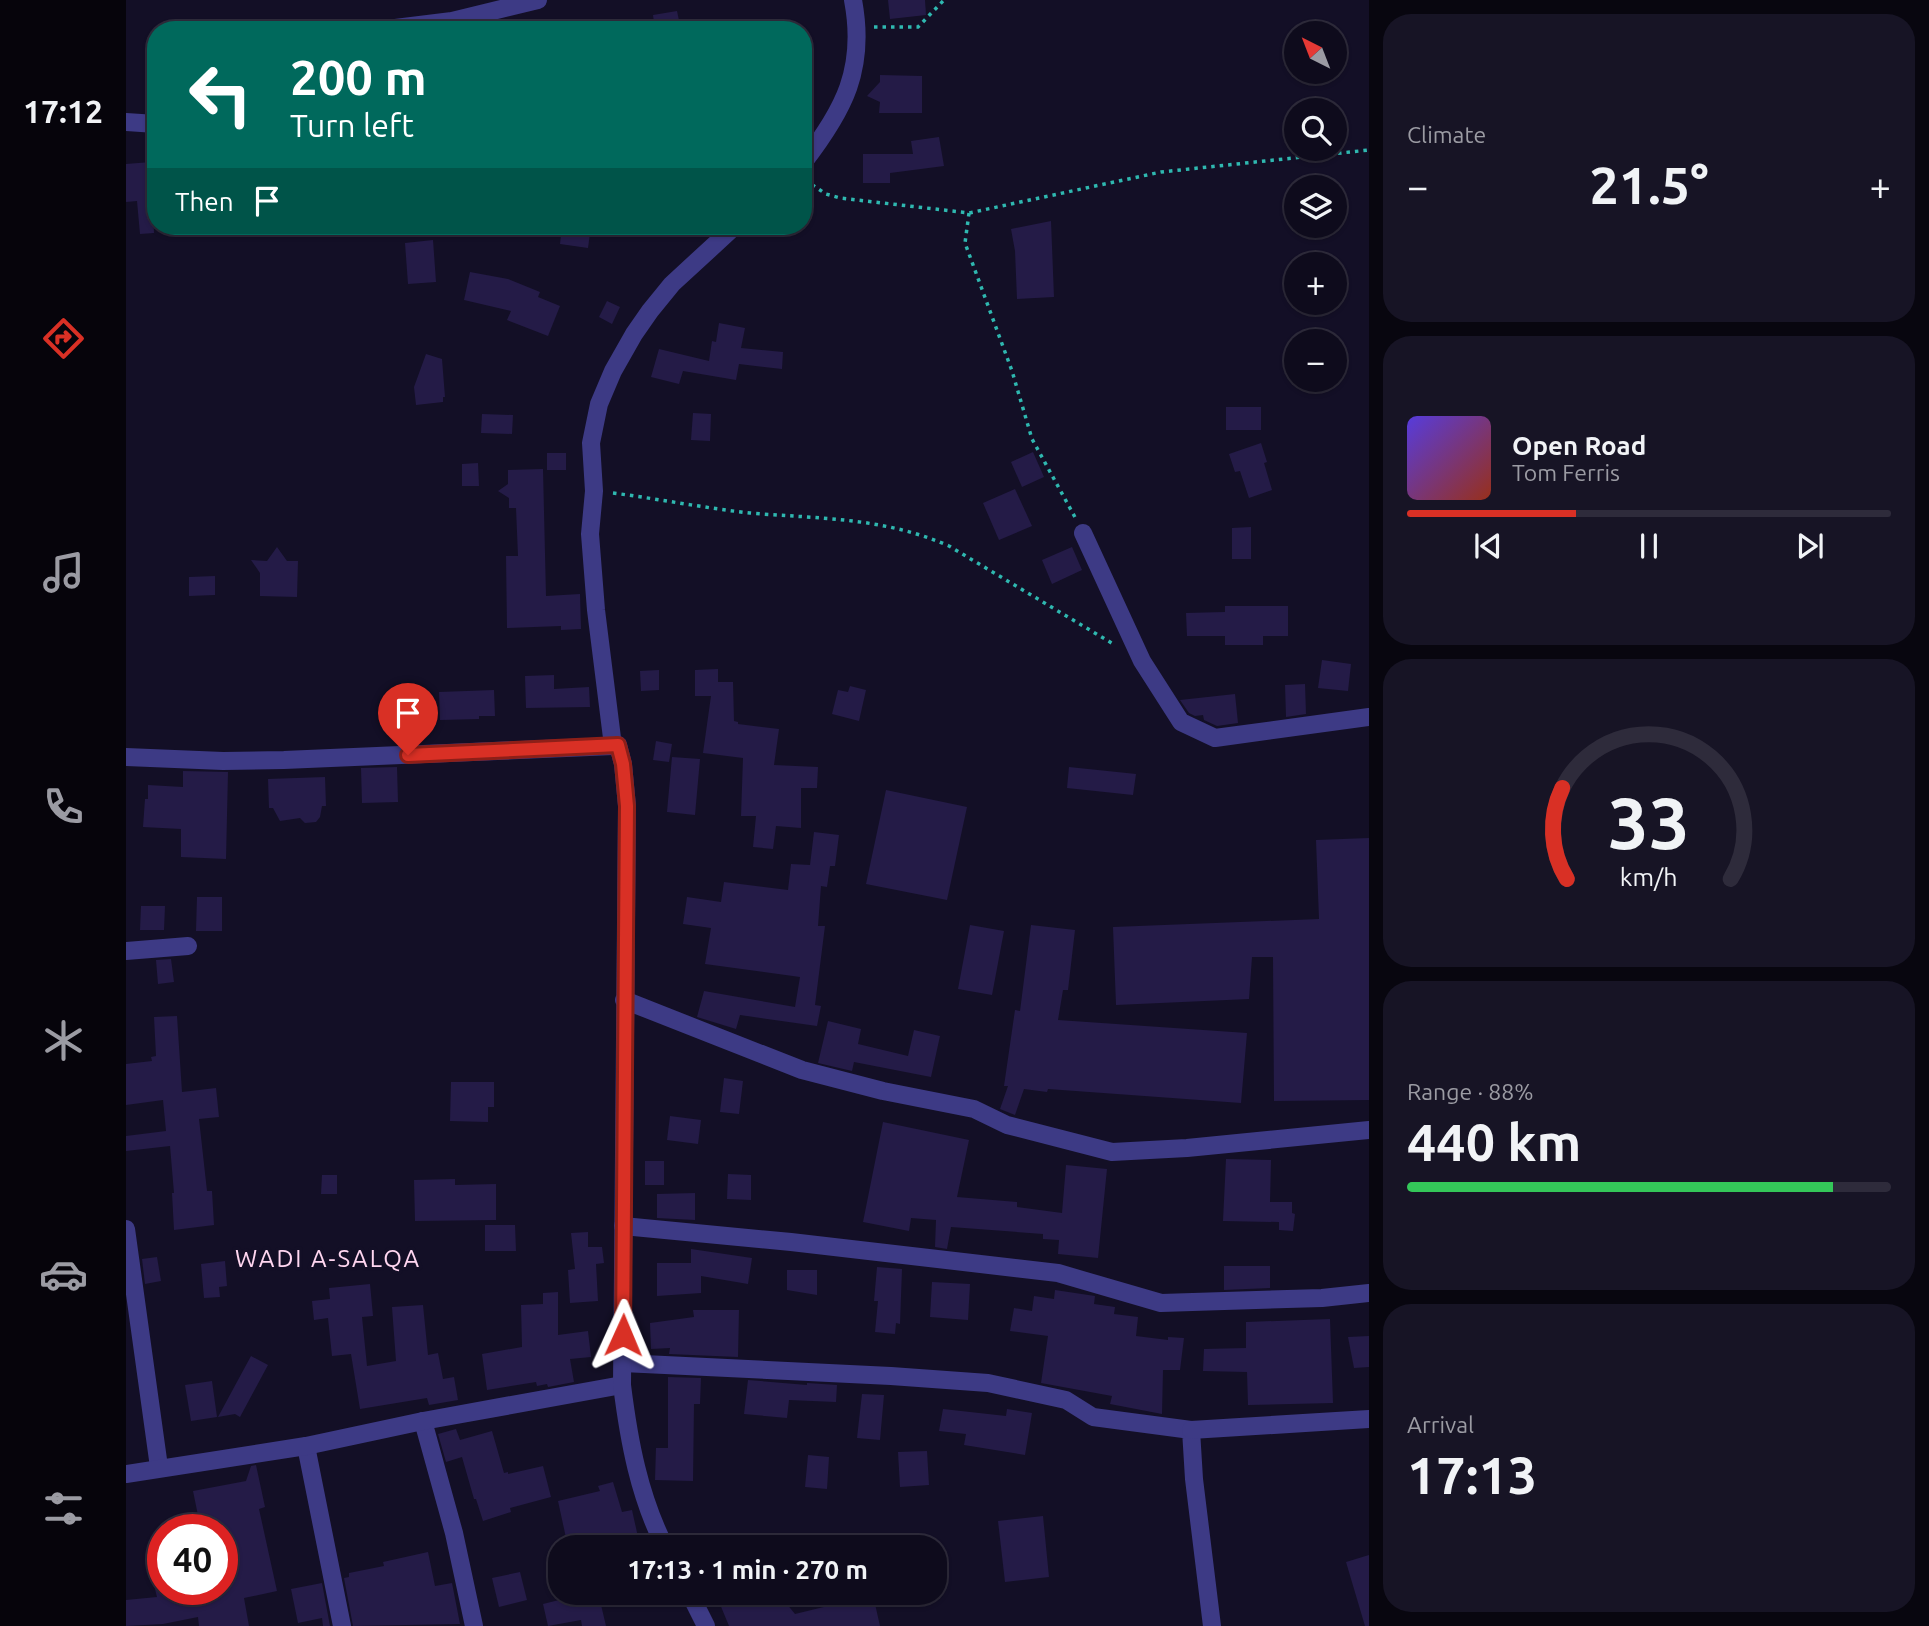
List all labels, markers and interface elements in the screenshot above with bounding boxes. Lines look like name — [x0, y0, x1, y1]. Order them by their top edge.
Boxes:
north arrow — [1284, 21, 1348, 84]
map controls — [1284, 21, 1347, 392]
icon: left — [175, 49, 266, 140]
text: 200 m — [290, 49, 427, 104]
text: 17:12 — [23, 93, 103, 129]
button: search — [1284, 98, 1347, 161]
text: Turn left — [290, 107, 414, 143]
text: Climate — [1407, 122, 1486, 147]
text: 21.5° — [1589, 156, 1709, 214]
text: − — [1407, 165, 1428, 207]
text: + — [1870, 165, 1891, 207]
button: layers — [1284, 175, 1347, 238]
icon: arrive — [248, 182, 286, 220]
text: Then — [175, 187, 234, 216]
button: + — [1284, 252, 1347, 315]
icon: directions — [39, 314, 88, 363]
button: − — [1284, 329, 1347, 392]
text: Open Road — [1512, 431, 1646, 460]
text: Tom Ferris — [1512, 460, 1620, 485]
icon: previous — [1469, 527, 1507, 565]
icon: pause — [1630, 527, 1668, 565]
icon: next — [1791, 527, 1829, 565]
icon: music — [39, 548, 88, 597]
pin — [378, 683, 438, 755]
icon: arrive — [389, 694, 427, 732]
text: 33 — [1608, 781, 1690, 863]
icon: phone — [39, 782, 88, 831]
text: km/h — [1620, 863, 1678, 891]
icon: climate — [39, 1016, 88, 1065]
text: Range · 88% — [1407, 1079, 1534, 1104]
text: 440 km — [1407, 1113, 1581, 1171]
district label: WADI A-SALQA — [235, 1245, 421, 1272]
icon: car — [39, 1250, 88, 1299]
position arrow — [586, 1298, 660, 1372]
text: Arrival — [1407, 1412, 1474, 1437]
text: 17:13 — [1407, 1446, 1537, 1504]
icon: filters — [39, 1484, 88, 1533]
speed limit sign: 40 — [147, 1514, 238, 1605]
text: 17:13 · 1 min · 270 m — [627, 1555, 868, 1584]

